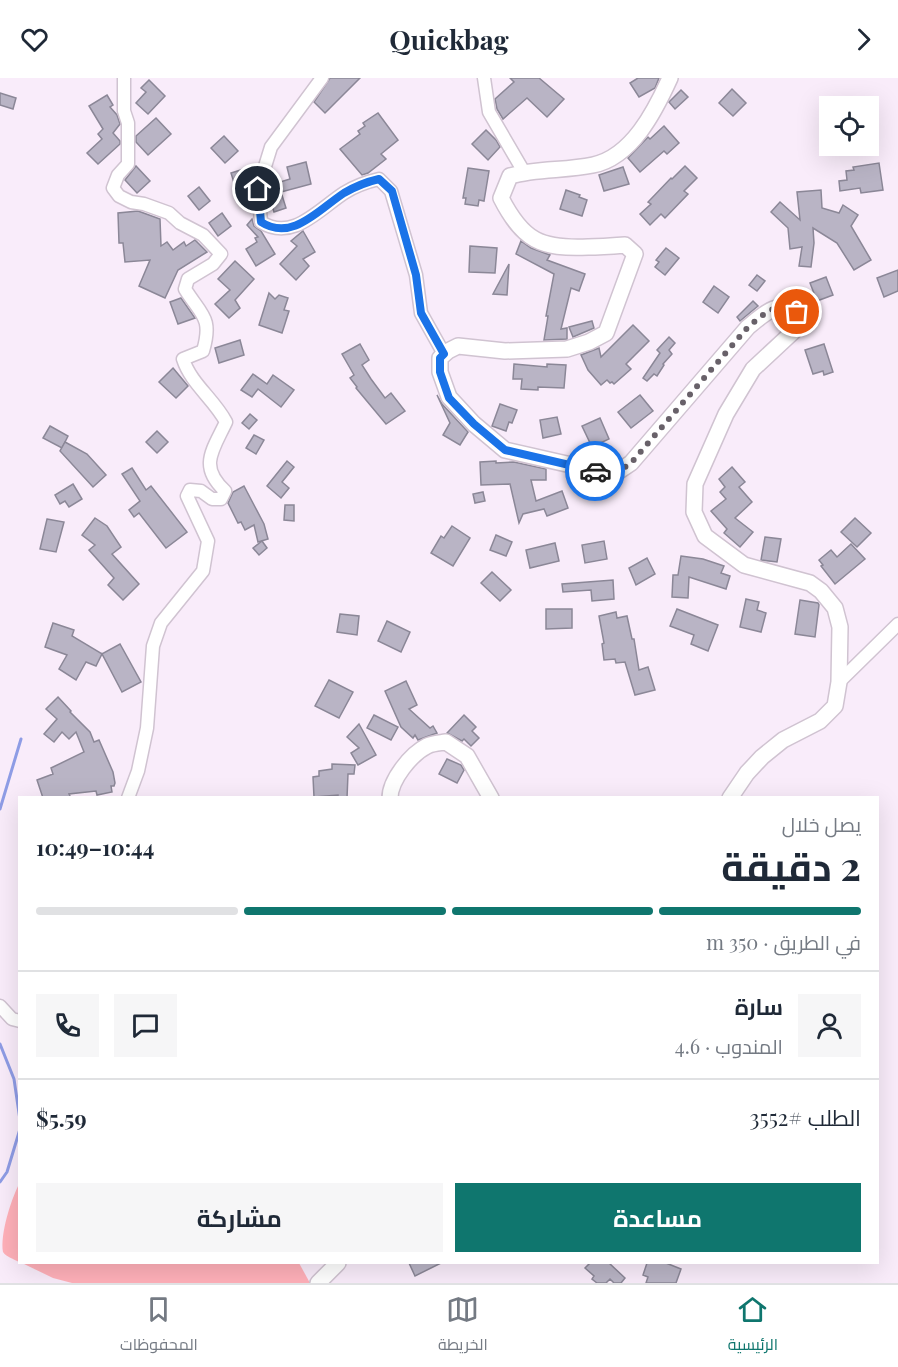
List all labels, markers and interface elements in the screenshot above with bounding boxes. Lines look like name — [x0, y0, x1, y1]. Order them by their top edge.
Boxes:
text: Quickbag — [389, 21, 509, 57]
icon: heart — [18, 23, 51, 56]
icon: forward — [847, 23, 880, 56]
map controls — [819, 96, 879, 156]
button: locate — [819, 96, 879, 156]
pin — [232, 163, 283, 214]
icon: home — [241, 172, 274, 205]
pin — [771, 286, 822, 337]
icon: bag — [780, 295, 813, 328]
courier — [565, 441, 625, 501]
icon: car — [579, 455, 612, 488]
text: يصل خلال — [782, 810, 861, 837]
text: 10:44–10:49 — [36, 832, 154, 862]
text: 2 دقيقة — [721, 839, 861, 891]
text: في الطريق · 350 m — [706, 928, 861, 955]
text: سارة — [735, 991, 783, 1021]
button: phone — [36, 994, 99, 1057]
button: chat — [114, 994, 177, 1057]
button: person — [798, 994, 861, 1057]
text: المندوب · 4.6 — [675, 1032, 783, 1059]
text: الطلب #3552 — [750, 1102, 861, 1132]
text: $5.59 — [36, 1103, 87, 1133]
button: مشاركة — [36, 1183, 443, 1252]
button: مساعدة — [455, 1183, 861, 1252]
tab: المحفوظات — [120, 1293, 198, 1359]
tab: الخريطة — [438, 1293, 488, 1359]
tab: الرئيسية — [728, 1293, 778, 1359]

